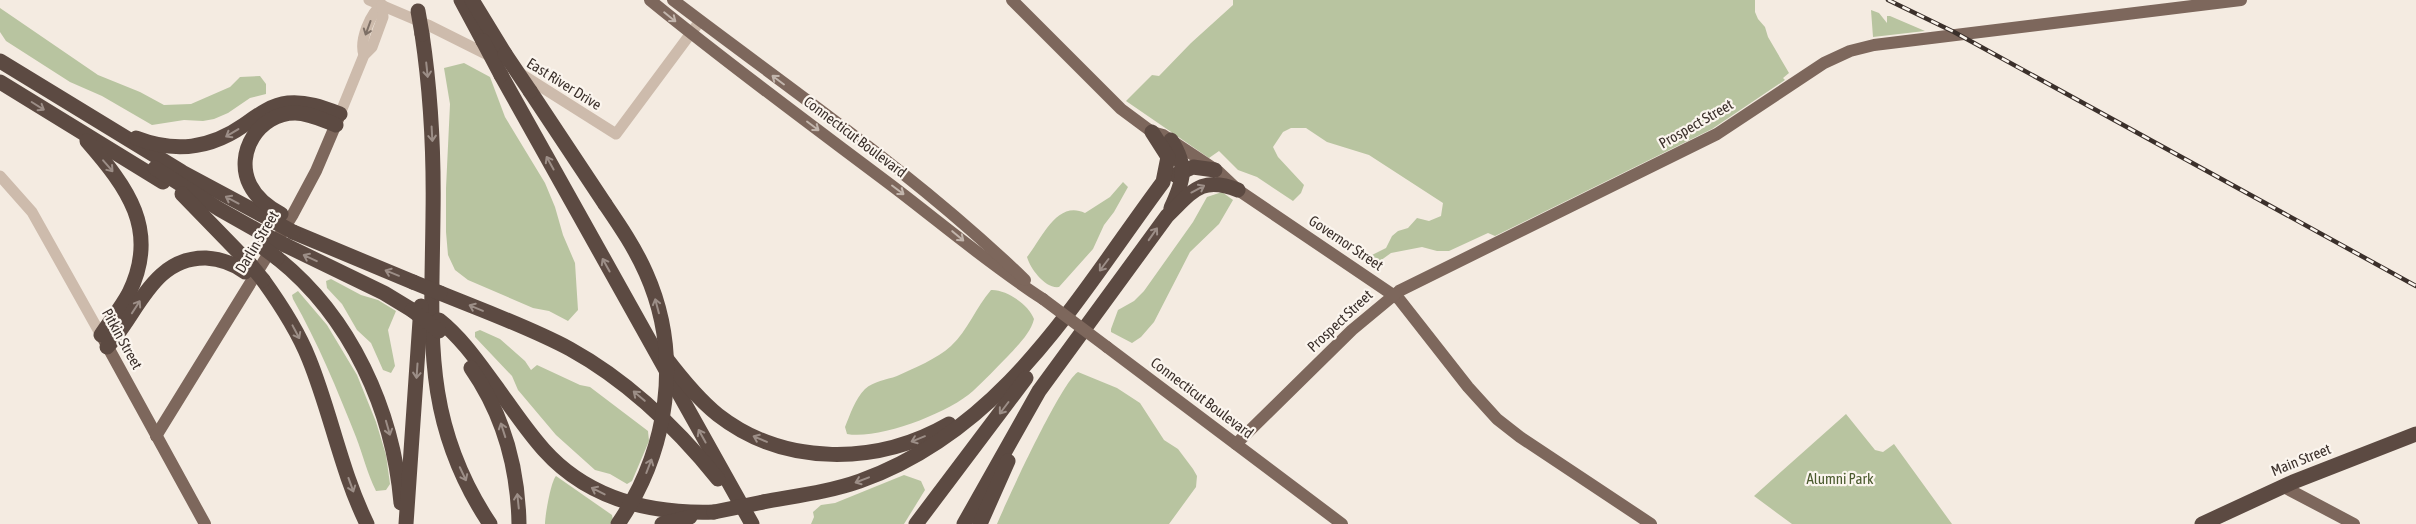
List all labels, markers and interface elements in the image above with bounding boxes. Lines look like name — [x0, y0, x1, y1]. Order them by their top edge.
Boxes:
one-way arrow — [663, 11, 676, 22]
one-way arrow — [363, 20, 372, 35]
street label: East River Drive — [524, 54, 605, 113]
one-way arrow — [422, 62, 432, 78]
one-way arrow — [771, 75, 785, 85]
street label: Connecticut Boulevard — [801, 92, 910, 181]
street label: Prospect Street — [1656, 96, 1736, 152]
one-way arrow — [30, 101, 44, 111]
one-way arrow — [806, 121, 819, 132]
one-way arrow — [428, 126, 437, 142]
one-way arrow — [225, 129, 239, 139]
one-way arrow — [545, 156, 555, 171]
one-way arrow — [102, 159, 114, 172]
one-way arrow — [1191, 184, 1206, 194]
one-way arrow — [891, 185, 905, 195]
one-way arrow — [225, 195, 240, 204]
street label: Darlin Street — [231, 208, 282, 276]
street label: Governor Street — [1306, 212, 1387, 274]
one-way arrow — [1148, 228, 1158, 242]
one-way arrow — [951, 231, 964, 242]
one-way arrow — [303, 252, 318, 262]
one-way arrow — [601, 258, 611, 273]
one-way arrow — [1098, 258, 1109, 271]
one-way arrow — [385, 268, 400, 277]
street label: Prospect Street — [1304, 286, 1376, 355]
one-way arrow — [652, 299, 662, 315]
one-way arrow — [130, 300, 141, 314]
one-way arrow — [469, 302, 484, 312]
street label: Pitkin Street — [99, 305, 146, 372]
one-way arrow — [292, 325, 302, 339]
street label: Connecticut Boulevard — [1148, 353, 1257, 442]
one-way arrow — [412, 363, 421, 379]
one-way arrow — [632, 390, 645, 402]
one-way arrow — [998, 401, 1009, 414]
one-way arrow — [383, 419, 393, 435]
one-way arrow — [498, 423, 507, 439]
one-way arrow — [696, 430, 706, 444]
one-way arrow — [753, 433, 768, 443]
one-way arrow — [911, 435, 926, 444]
street label: Main Street — [2269, 440, 2333, 479]
one-way arrow — [646, 458, 655, 473]
one-way arrow — [458, 466, 468, 481]
park label: Alumni Park — [1806, 470, 1874, 487]
one-way arrow — [855, 476, 871, 485]
one-way arrow — [347, 477, 356, 492]
one-way arrow — [591, 485, 606, 495]
one-way arrow — [513, 493, 523, 509]

